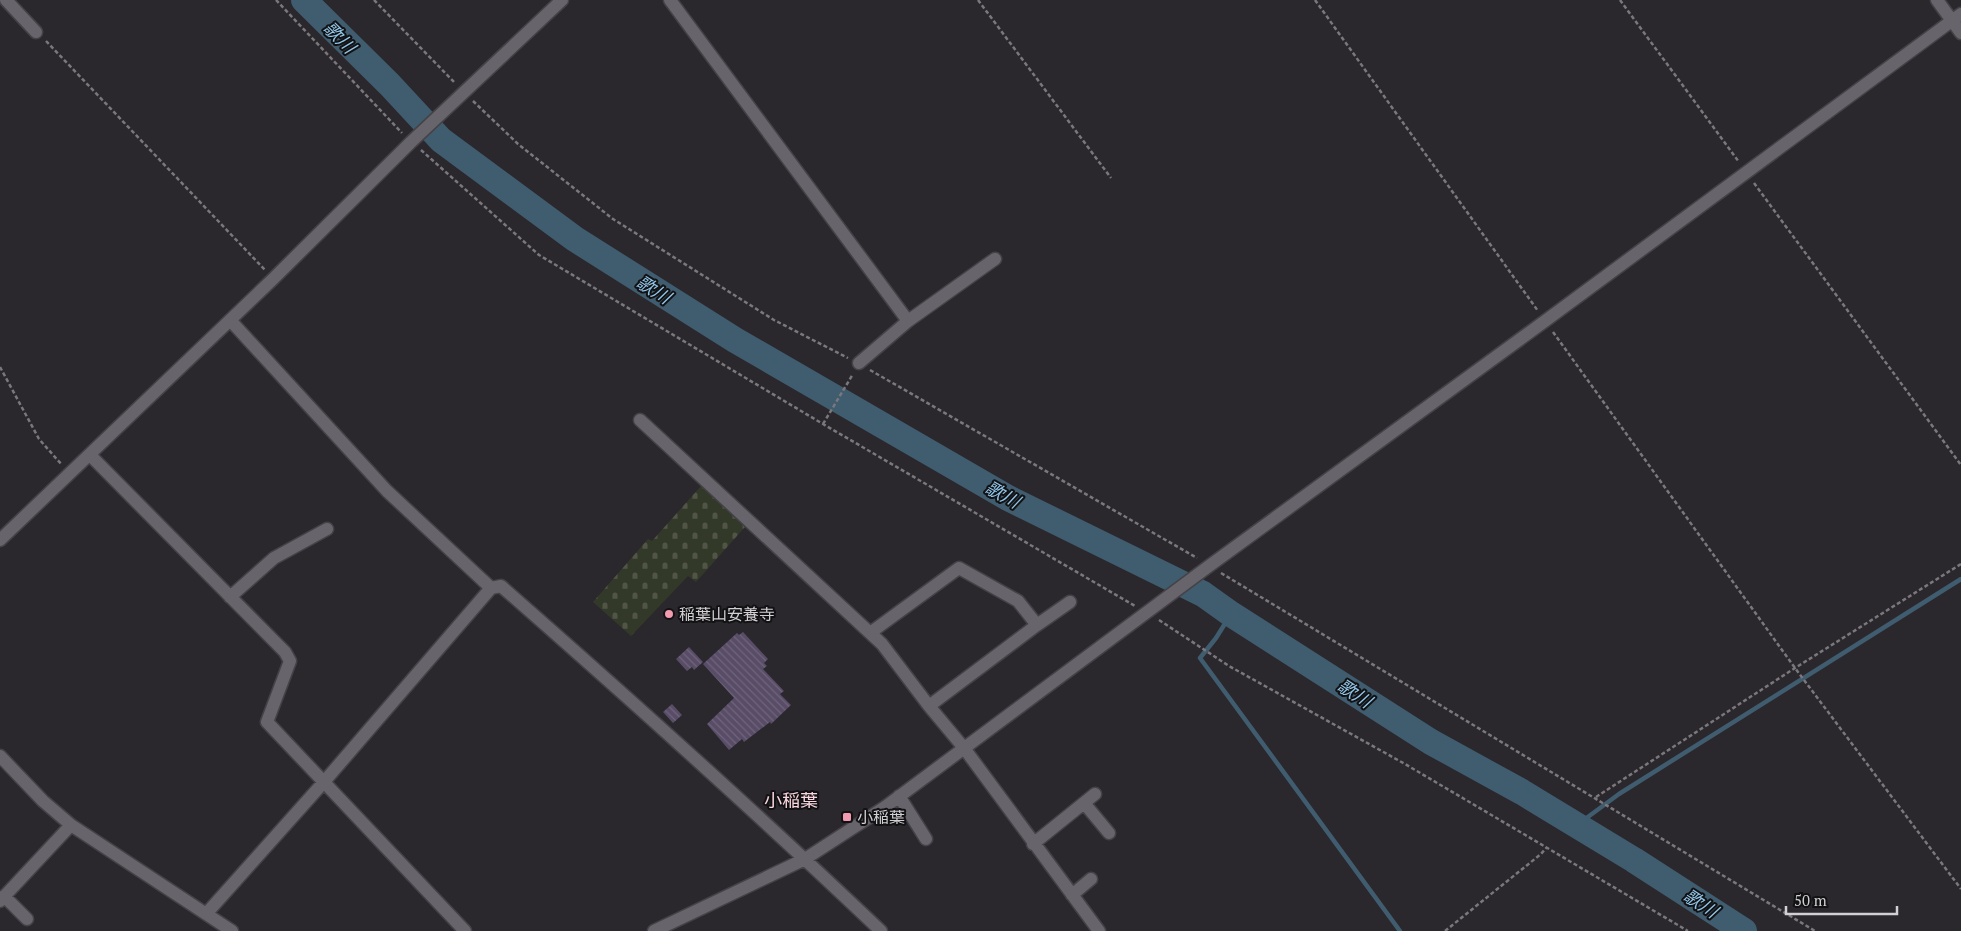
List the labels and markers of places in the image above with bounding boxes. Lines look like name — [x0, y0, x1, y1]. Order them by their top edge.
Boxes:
place label: 稲葉山安養寺 — [679, 603, 775, 625]
marker: 稲葉山安養寺 — [663, 608, 675, 620]
place label: 小稲葉 — [857, 806, 905, 828]
marker: 小稲葉 — [841, 811, 853, 823]

